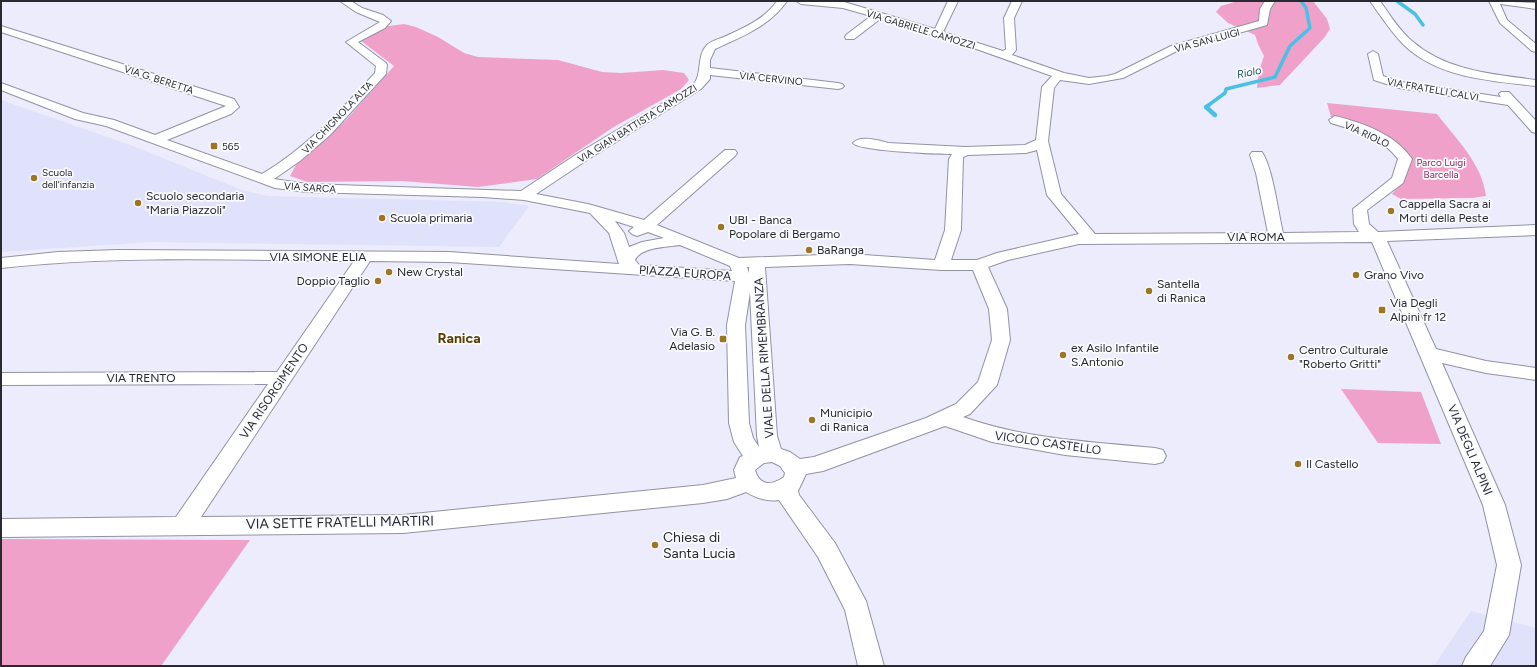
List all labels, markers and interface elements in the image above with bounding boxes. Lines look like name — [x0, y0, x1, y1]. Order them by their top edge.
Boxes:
street label: VIA GABRIELE CAMOZZI — [865, 7, 977, 52]
street label: VIA SAN LUIGI — [1173, 26, 1241, 55]
street label: VIA G. BERETTA — [122, 62, 195, 97]
water label: Riolo — [1236, 63, 1263, 81]
street label: VIA CERVINO — [739, 69, 803, 88]
street label: VIA FRATELLI CALVI — [1386, 75, 1480, 104]
street label: VIA CHIGNOLA ALTA — [299, 78, 376, 157]
street label: VIA GIAN BATTISTA CAMOZZI — [575, 81, 699, 166]
street label: VIA RIOLO — [1342, 118, 1392, 151]
place label: 565 — [222, 140, 239, 153]
marker: 565 — [209, 141, 219, 151]
park label: Parco Luigi Barcella — [1416, 156, 1466, 181]
place label: Scuola dell'infanzia — [42, 166, 94, 191]
marker: Scuola dell'infanzia — [29, 173, 39, 183]
street label: VIA SARCA — [284, 179, 337, 196]
place label: Scuolo secondaria "Maria Piazzoli" — [146, 189, 245, 217]
place label: Cappella Sacra ai Morti della Peste — [1399, 197, 1491, 225]
marker: Scuolo secondaria "Maria Piazzoli" — [133, 198, 143, 208]
marker: Cappella Sacra ai Morti della Peste — [1386, 206, 1396, 216]
place label: Scuola primaria — [390, 211, 472, 225]
marker: Scuola primaria — [377, 213, 387, 223]
place label: UBI - Banca Popolare di Bergamo — [729, 213, 840, 241]
marker: UBI - Banca Popolare di Bergamo — [716, 222, 726, 232]
street label: VIA ROMA — [1227, 230, 1285, 244]
place label: BaRanga — [817, 243, 864, 257]
marker: BaRanga — [804, 245, 814, 255]
street label: VIA SIMONE ELIA — [270, 250, 366, 264]
street label: PIAZZA EUROPA — [638, 263, 732, 283]
place label: New Crystal — [397, 265, 463, 279]
marker: New Crystal — [384, 267, 394, 277]
place label: Grano Vivo — [1364, 268, 1424, 282]
marker: Grano Vivo — [1351, 270, 1361, 280]
place label: Doppio Taglio — [296, 274, 370, 288]
marker: Doppio Taglio — [373, 276, 383, 286]
street label: VIALE DELLA RIMEMBRANZA — [751, 277, 777, 439]
place label: Santella di Ranica — [1157, 277, 1206, 305]
marker: Santella di Ranica — [1144, 286, 1154, 296]
place label: Via Degli Alpini fr 12 — [1390, 296, 1446, 324]
marker: Via Degli Alpini fr 12 — [1377, 305, 1387, 315]
place label: Via G. B. Adelasio — [669, 325, 715, 353]
district label: Ranica — [437, 330, 481, 347]
marker: Via G. B. Adelasio — [718, 334, 728, 344]
street label: VIA RISORGIMENTO — [237, 341, 311, 441]
place label: ex Asilo Infantile S.Antonio — [1071, 341, 1159, 369]
place label: Centro Culturale "Roberto Gritti" — [1299, 343, 1388, 371]
marker: ex Asilo Infantile S.Antonio — [1058, 350, 1068, 360]
marker: Centro Culturale "Roberto Gritti" — [1286, 352, 1296, 362]
street label: VIA TRENTO — [106, 371, 176, 385]
street label: VIA DEGLI ALPINI — [1445, 403, 1495, 497]
place label: Municipio di Ranica — [820, 406, 872, 434]
marker: Municipio di Ranica — [807, 415, 817, 425]
street label: VICOLO CASTELLO — [994, 429, 1102, 457]
place label: Il Castello — [1306, 457, 1359, 471]
marker: Il Castello — [1293, 459, 1303, 469]
street label: VIA SETTE FRATELLI MARTIRI — [246, 512, 434, 533]
place label: Chiesa di Santa Lucia — [663, 529, 735, 562]
marker: Chiesa di Santa Lucia — [650, 540, 660, 550]

